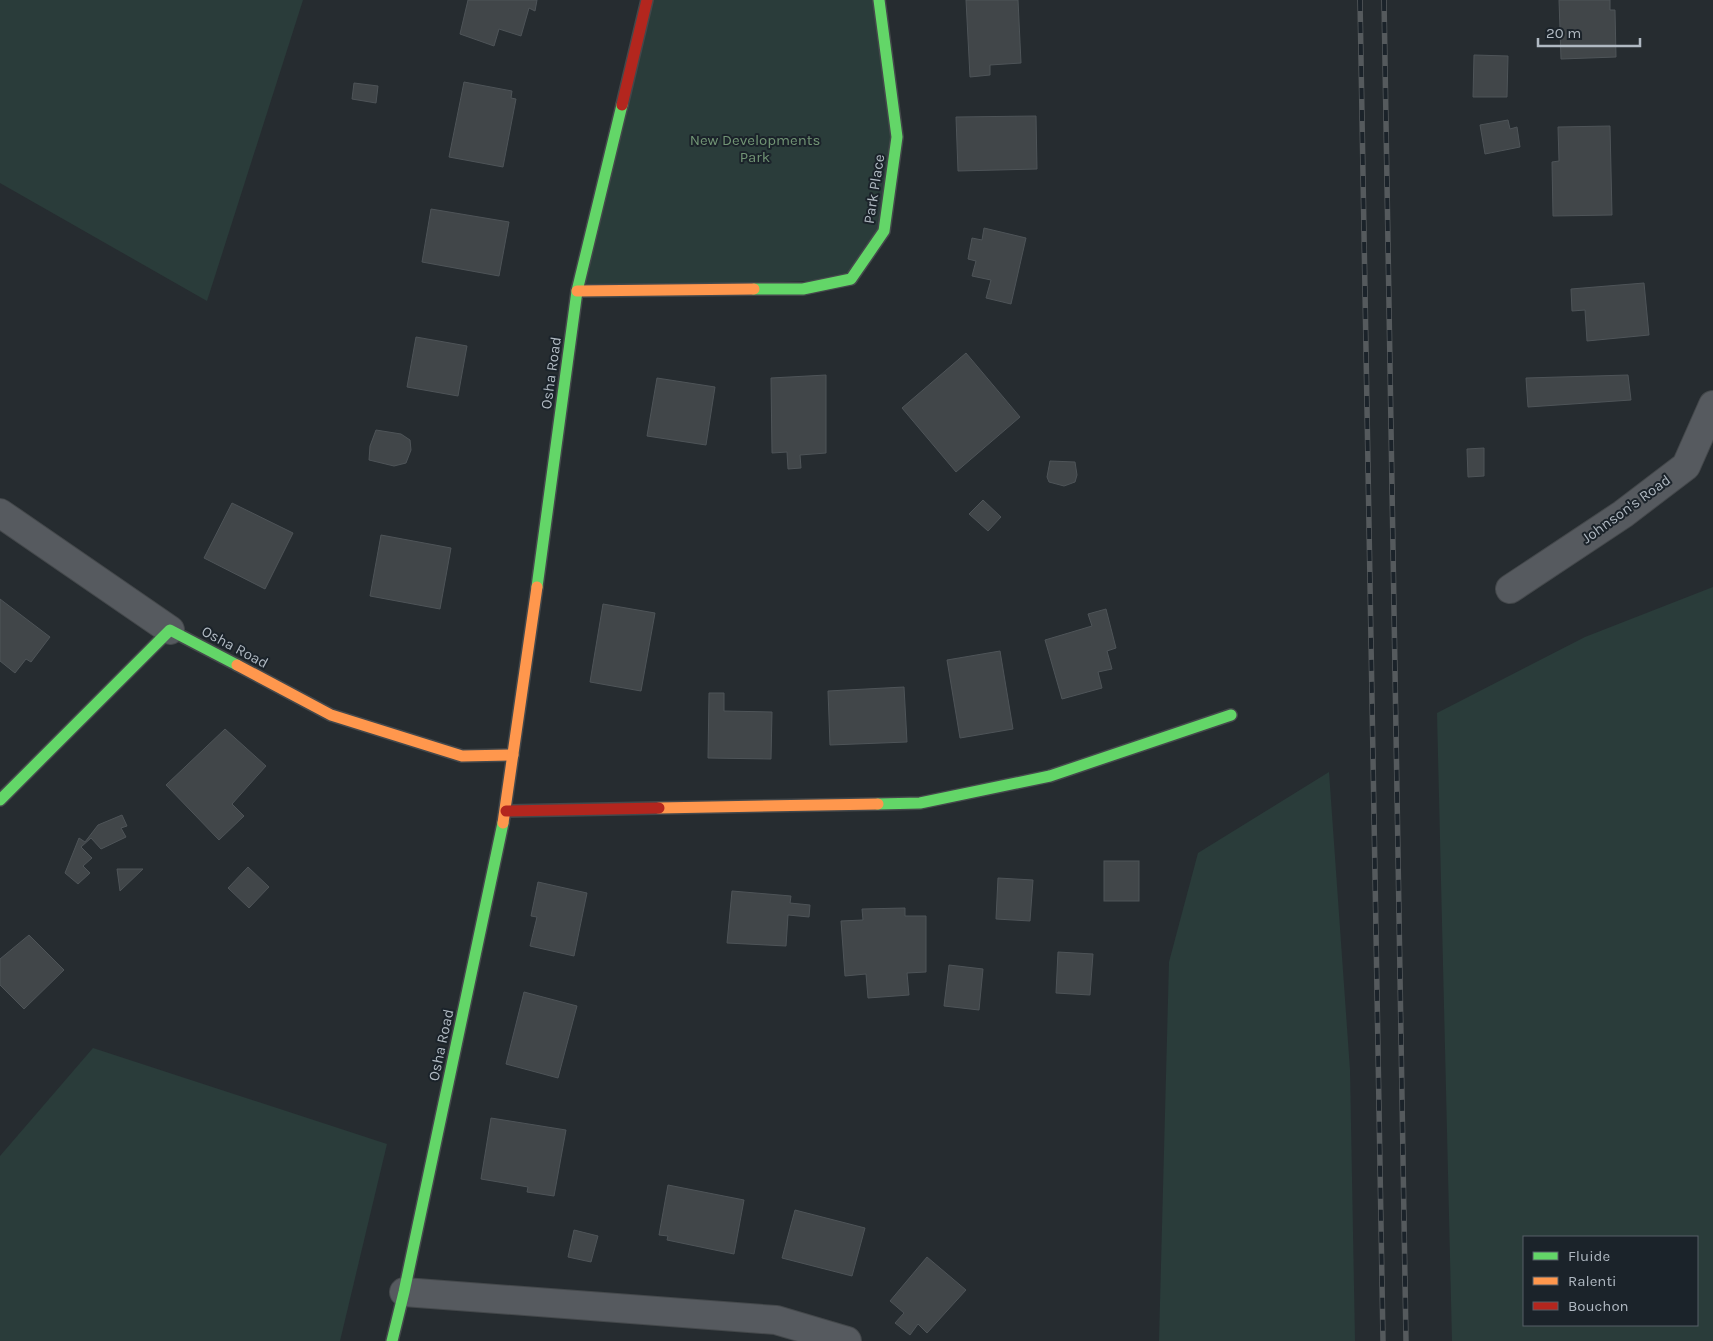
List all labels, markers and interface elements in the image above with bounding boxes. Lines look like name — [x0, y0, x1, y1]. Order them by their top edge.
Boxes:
scale bar — [1538, 15, 1640, 47]
text: 20 m — [1546, 24, 1581, 42]
park label: New Developments Park — [690, 131, 820, 166]
street label: Park Place — [860, 153, 888, 225]
street label: Osha Road — [537, 336, 565, 410]
street label: Johnson's Road — [1578, 471, 1674, 547]
street label: Osha Road — [199, 622, 271, 672]
street label: Osha Road — [425, 1007, 457, 1083]
legend — [1523, 1236, 1698, 1326]
text: Fluide — [1568, 1247, 1610, 1265]
text: Ralenti — [1568, 1272, 1617, 1290]
text: Bouchon — [1568, 1297, 1629, 1315]

